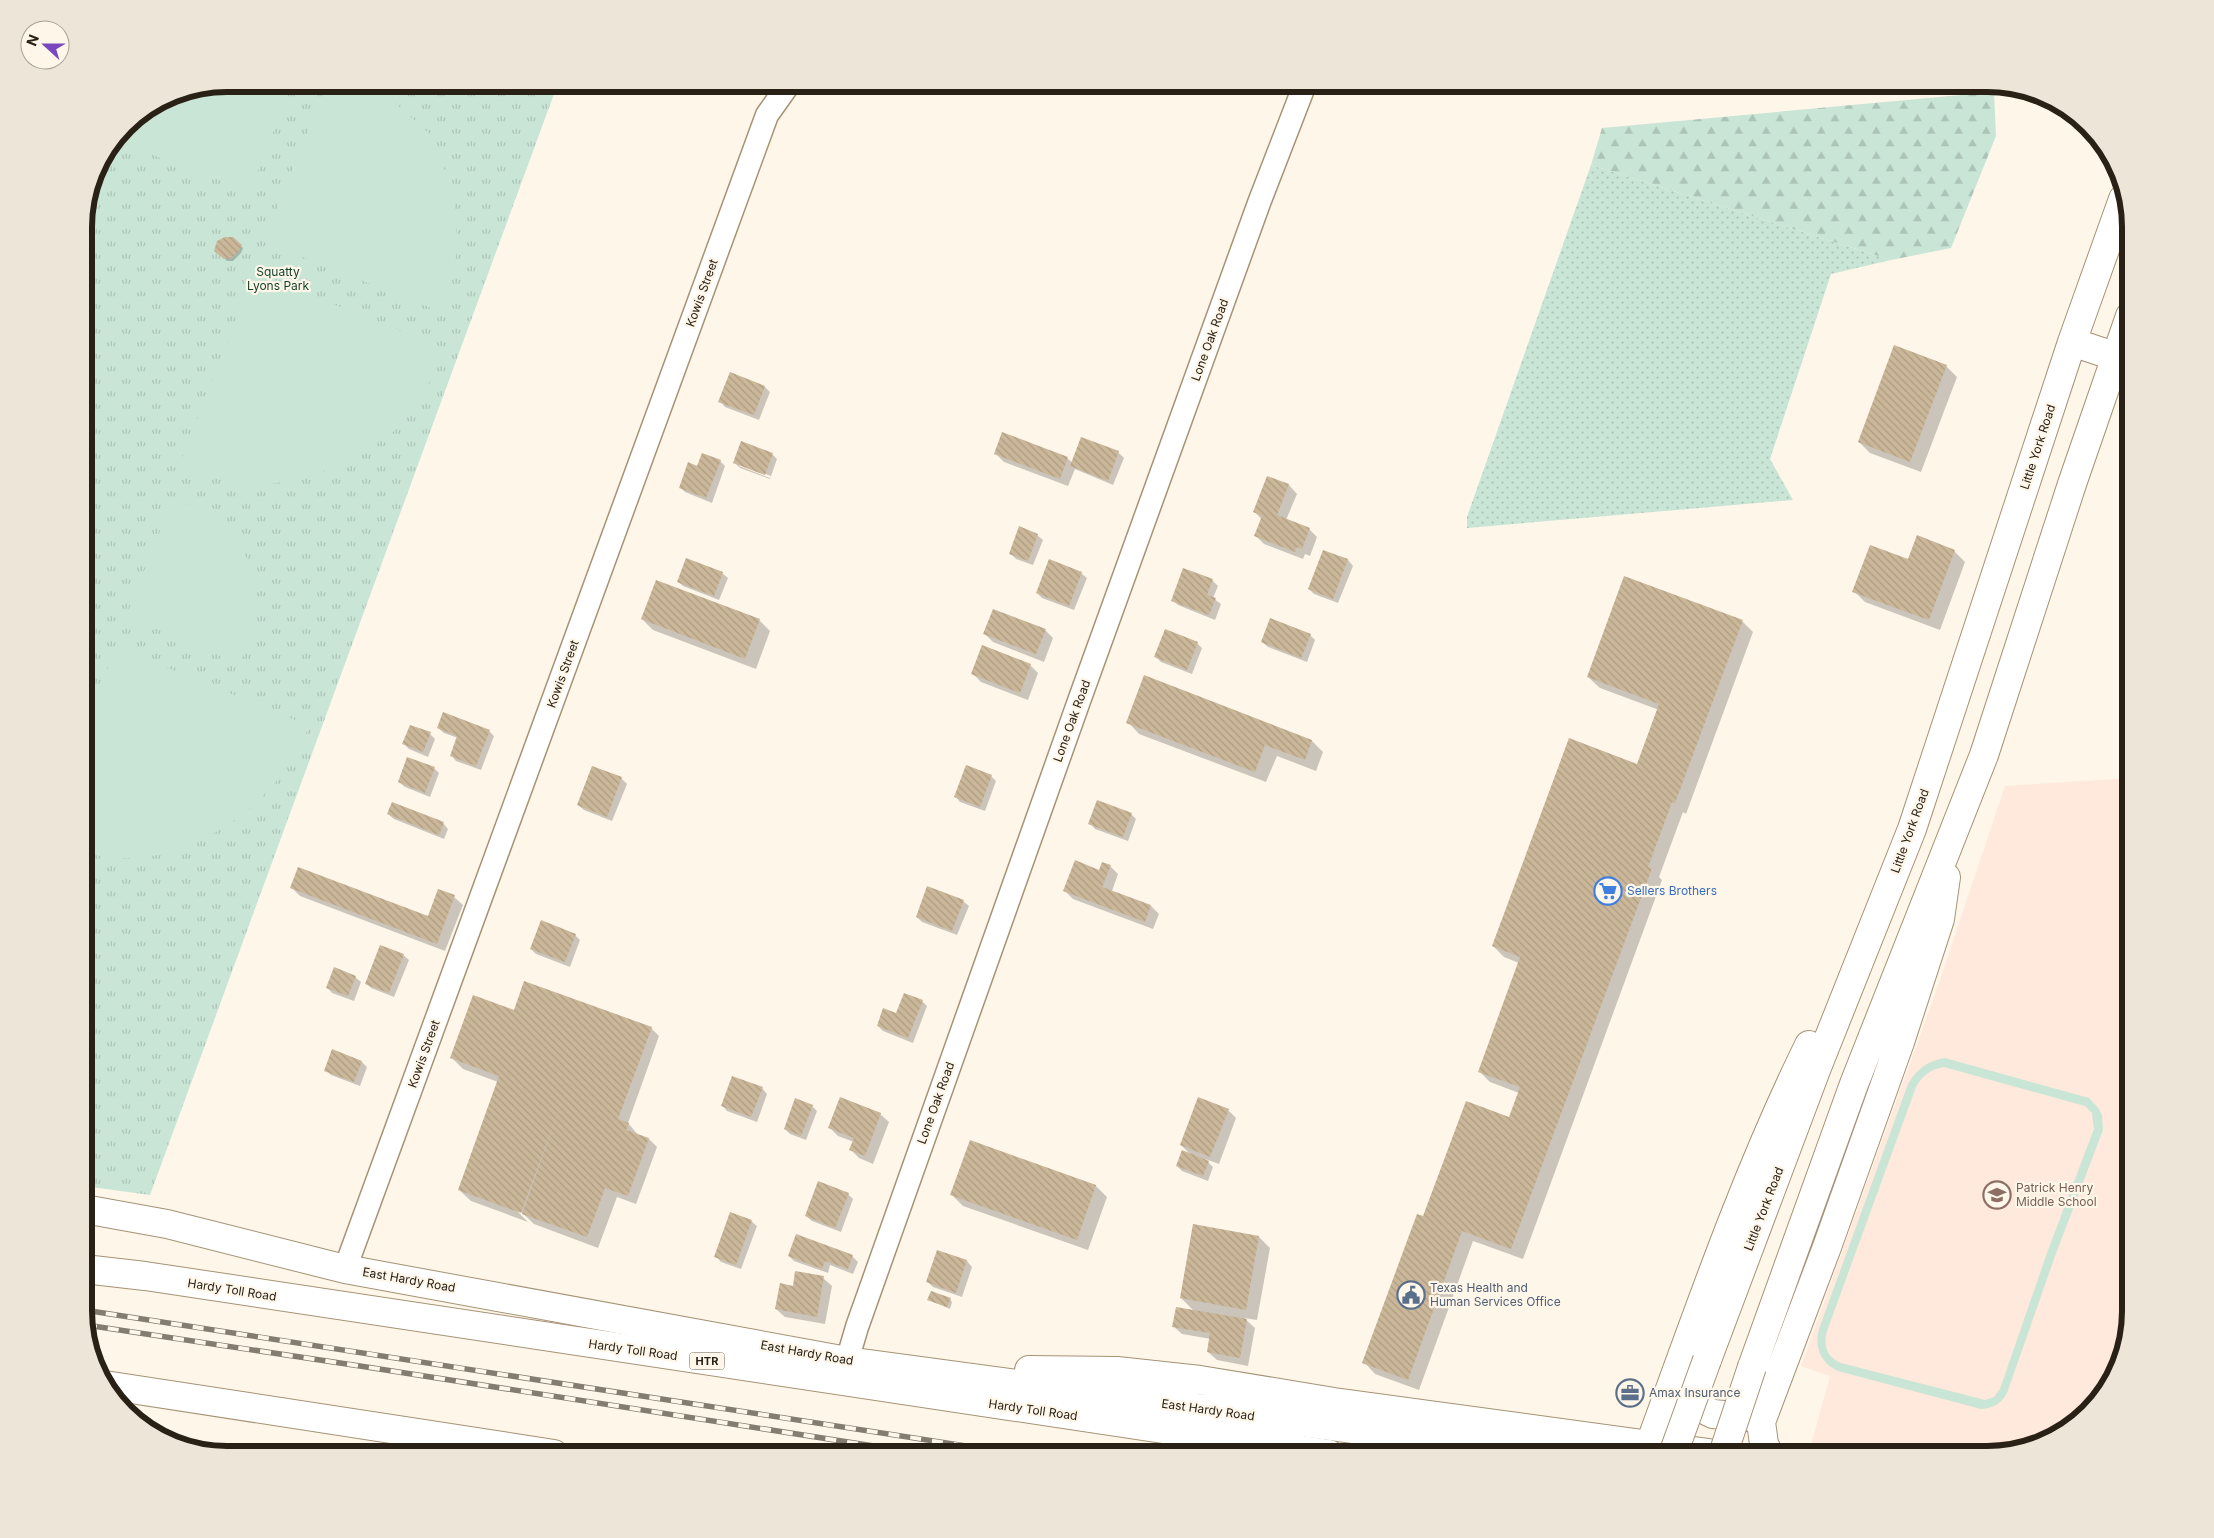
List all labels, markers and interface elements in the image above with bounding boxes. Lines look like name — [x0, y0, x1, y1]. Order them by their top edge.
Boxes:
north arrow — [20, 20, 70, 70]
text: N — [23, 32, 42, 48]
street label: Kowis Street — [682, 257, 721, 329]
park label: Squatty Lyons Park — [247, 264, 309, 293]
street label: Lone Oak Road — [1188, 297, 1231, 383]
street label: Little York Road — [2017, 402, 2058, 491]
street label: Kowis Street — [543, 638, 582, 710]
street label: Lone Oak Road — [1050, 678, 1093, 764]
street label: Little York Road — [1887, 787, 1932, 875]
supermarket icon: Sellers Brothers — [1593, 876, 1623, 906]
place label: Sellers Brothers — [1627, 883, 1717, 898]
street label: Kowis Street — [404, 1018, 443, 1090]
street label: Lone Oak Road — [914, 1060, 957, 1146]
street label: Little York Road — [1741, 1165, 1786, 1253]
school or university icon: Patrick Henry Middle School — [1982, 1180, 2012, 1210]
place label: Patrick Henry Middle School — [2016, 1180, 2097, 1209]
street label: East Hardy Road — [361, 1264, 457, 1295]
street label: Hardy Toll Road — [187, 1275, 278, 1304]
public building icon: Texas Health and Human Services Office — [1396, 1280, 1426, 1310]
place label: Texas Health and Human Services Office — [1430, 1280, 1561, 1309]
street label: Hardy Toll Road — [588, 1336, 678, 1363]
street label: East Hardy Road — [759, 1337, 855, 1368]
road number: HTR — [690, 1352, 724, 1370]
office icon: Amax Insurance — [1615, 1378, 1645, 1408]
place label: Amax Insurance — [1649, 1385, 1740, 1400]
street label: Hardy Toll Road — [988, 1396, 1078, 1423]
street label: East Hardy Road — [1160, 1396, 1256, 1423]

